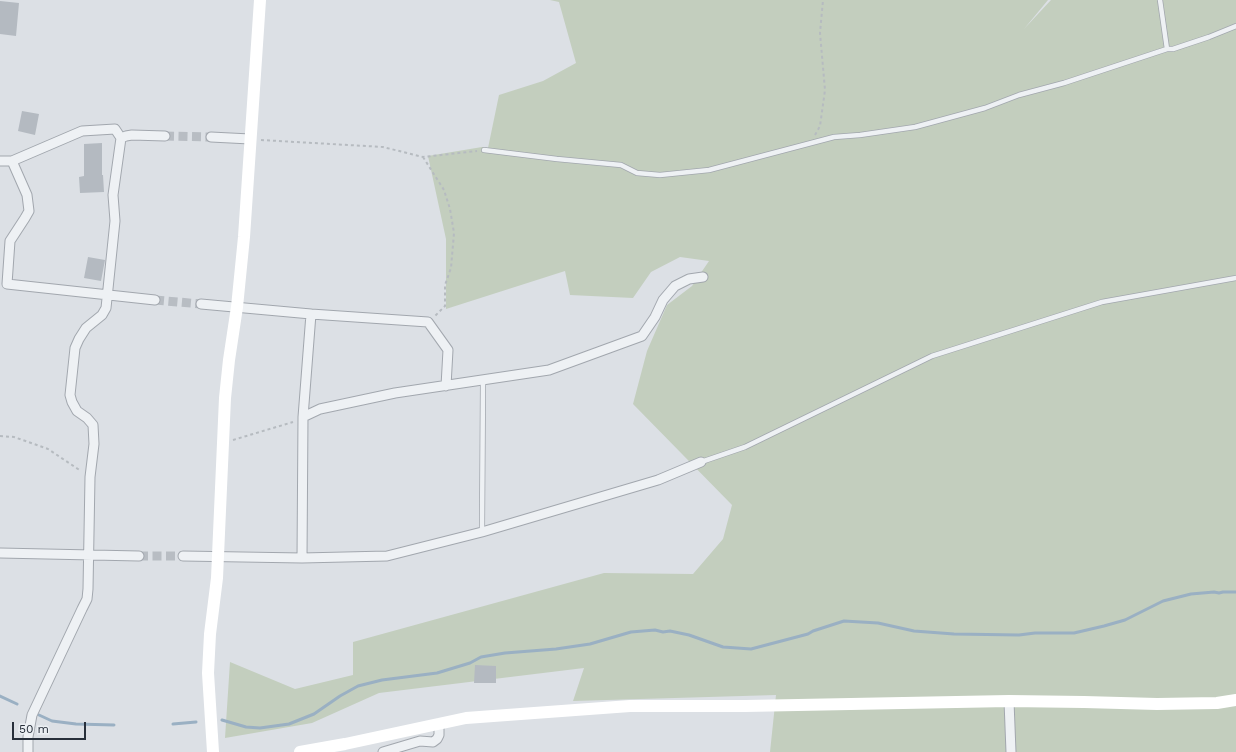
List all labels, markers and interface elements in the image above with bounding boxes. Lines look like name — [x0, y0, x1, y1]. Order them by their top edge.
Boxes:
scale bar — [14, 714, 88, 740]
text: 50 m — [19, 722, 49, 736]

